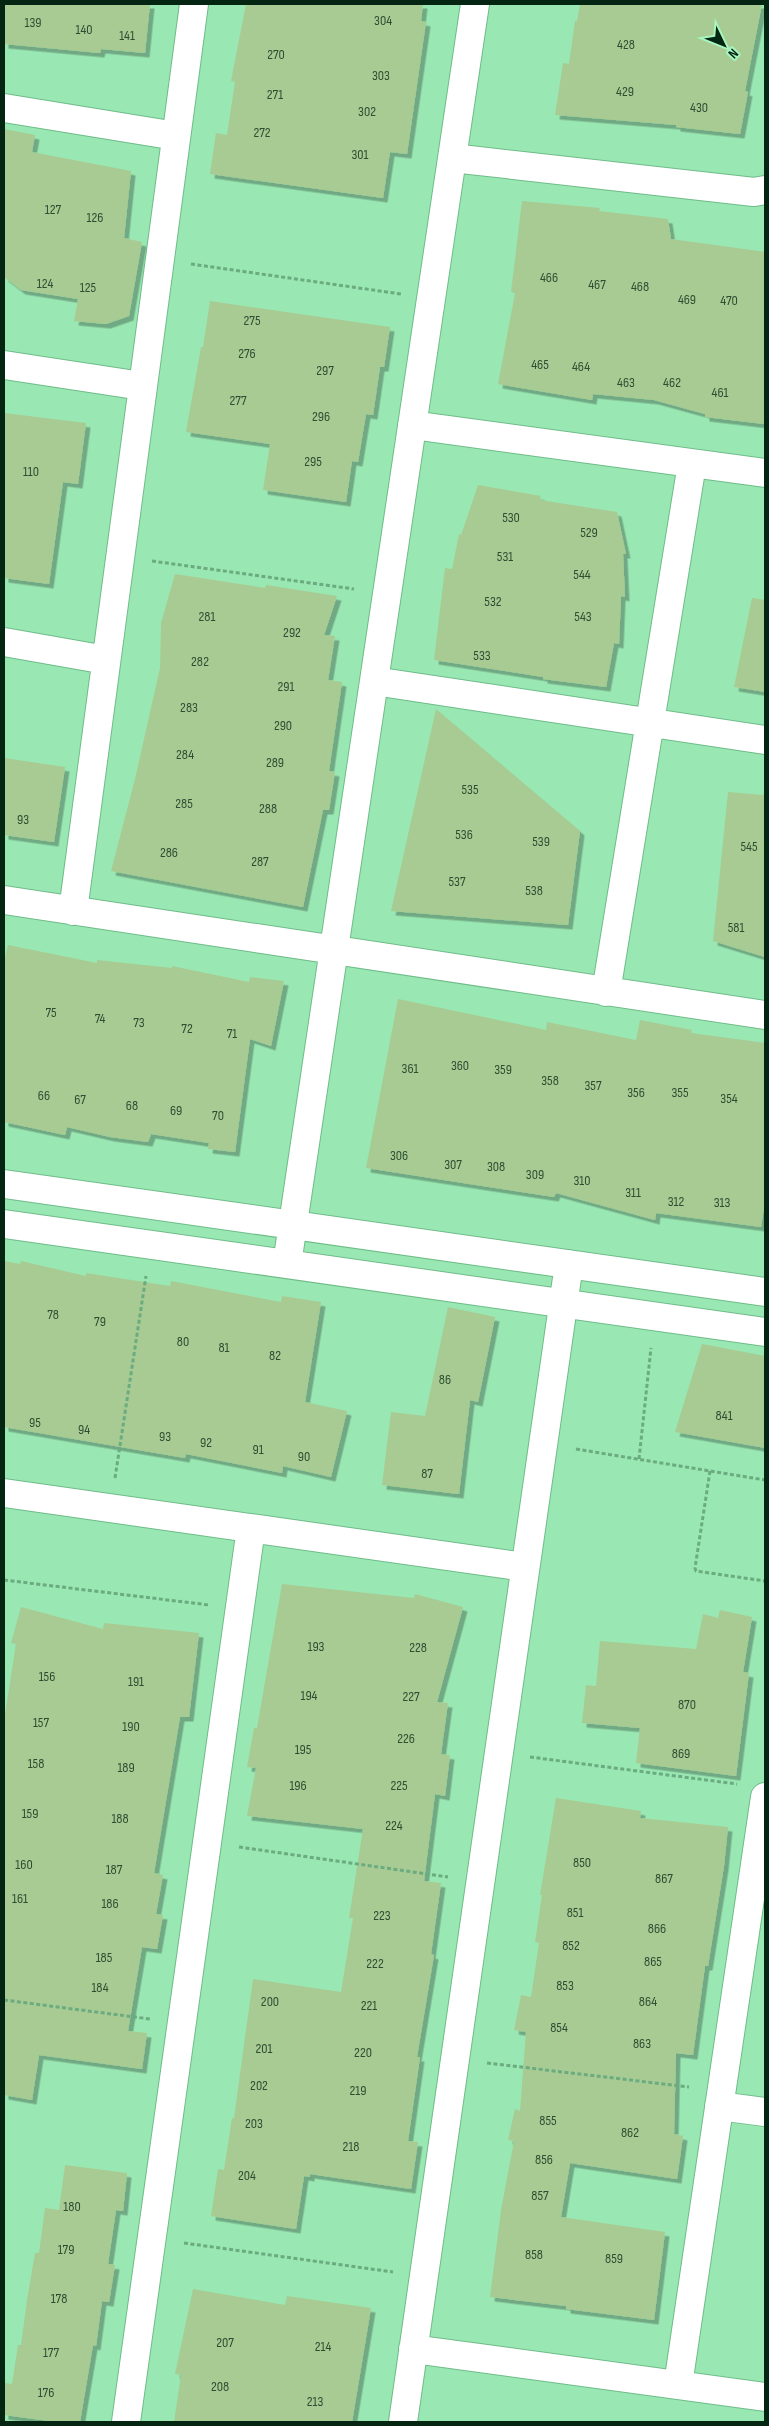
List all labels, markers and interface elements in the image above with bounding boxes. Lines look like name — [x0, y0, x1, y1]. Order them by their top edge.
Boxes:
house number: 304 — [374, 12, 392, 29]
house number: 139 — [25, 14, 41, 31]
north arrow — [699, 20, 749, 70]
house number: 140 — [76, 21, 93, 38]
house number: 141 — [119, 27, 135, 44]
house number: 428 — [617, 36, 635, 53]
text: N — [724, 45, 742, 62]
house number: 270 — [267, 46, 285, 63]
house number: 303 — [372, 67, 390, 84]
house number: 429 — [616, 83, 634, 100]
house number: 271 — [267, 86, 283, 103]
house number: 430 — [690, 99, 708, 116]
house number: 302 — [358, 103, 376, 120]
house number: 272 — [253, 124, 271, 141]
house number: 301 — [351, 146, 369, 163]
house number: 127 — [45, 201, 62, 218]
house number: 126 — [87, 209, 103, 226]
house number: 466 — [540, 269, 558, 286]
house number: 124 — [37, 275, 53, 292]
house number: 467 — [588, 276, 606, 293]
house number: 468 — [631, 278, 649, 295]
house number: 125 — [80, 279, 97, 296]
house number: 469 — [678, 291, 696, 308]
house number: 470 — [720, 292, 738, 309]
house number: 275 — [244, 312, 261, 329]
house number: 276 — [238, 345, 256, 362]
house number: 465 — [531, 356, 549, 373]
house number: 464 — [572, 358, 590, 375]
house number: 297 — [316, 362, 334, 379]
house number: 463 — [617, 374, 635, 391]
house number: 462 — [663, 374, 681, 391]
house number: 461 — [712, 384, 729, 401]
house number: 277 — [229, 392, 247, 409]
house number: 296 — [312, 408, 330, 425]
house number: 295 — [304, 453, 322, 470]
house number: 110 — [23, 463, 39, 480]
house number: 530 — [502, 509, 520, 526]
house number: 529 — [580, 524, 598, 541]
house number: 531 — [497, 548, 513, 565]
house number: 544 — [573, 566, 591, 583]
house number: 532 — [484, 593, 502, 610]
house number: 281 — [199, 608, 215, 625]
house number: 543 — [574, 608, 592, 625]
house number: 292 — [283, 624, 301, 641]
house number: 533 — [473, 647, 491, 664]
house number: 282 — [191, 653, 209, 670]
house number: 291 — [278, 678, 295, 695]
house number: 283 — [180, 699, 198, 716]
house number: 290 — [274, 717, 292, 734]
house number: 284 — [176, 746, 194, 763]
house number: 289 — [266, 754, 284, 771]
house number: 535 — [461, 781, 479, 798]
house number: 285 — [175, 795, 193, 812]
house number: 288 — [259, 800, 277, 817]
house number: 93 — [17, 811, 29, 828]
house number: 536 — [455, 826, 473, 843]
house number: 539 — [532, 833, 550, 850]
house number: 545 — [740, 838, 758, 855]
house number: 286 — [160, 844, 178, 861]
house number: 287 — [251, 853, 269, 870]
house number: 537 — [448, 873, 466, 890]
house number: 538 — [525, 882, 543, 899]
house number: 581 — [728, 919, 744, 936]
house number: 75 — [45, 1004, 57, 1021]
house number: 74 — [95, 1010, 106, 1027]
house number: 73 — [133, 1014, 145, 1031]
house number: 72 — [181, 1020, 193, 1037]
house number: 71 — [227, 1025, 237, 1042]
house number: 360 — [451, 1057, 469, 1074]
house number: 361 — [402, 1060, 419, 1077]
house number: 359 — [494, 1061, 512, 1078]
house number: 358 — [541, 1072, 559, 1089]
house number: 357 — [584, 1077, 602, 1094]
house number: 356 — [627, 1084, 645, 1101]
house number: 355 — [671, 1084, 689, 1101]
house number: 66 — [38, 1087, 50, 1104]
house number: 354 — [720, 1090, 738, 1107]
house number: 67 — [74, 1091, 86, 1108]
house number: 68 — [126, 1097, 138, 1114]
house number: 69 — [170, 1102, 182, 1119]
house number: 70 — [212, 1107, 224, 1124]
house number: 306 — [390, 1147, 408, 1164]
house number: 307 — [444, 1156, 462, 1173]
house number: 308 — [487, 1158, 505, 1175]
house number: 309 — [526, 1166, 544, 1183]
house number: 310 — [573, 1172, 591, 1189]
house number: 311 — [625, 1184, 641, 1201]
house number: 312 — [668, 1193, 685, 1210]
house number: 313 — [714, 1194, 730, 1211]
house number: 78 — [47, 1306, 59, 1323]
house number: 79 — [94, 1313, 106, 1330]
house number: 80 — [177, 1333, 189, 1350]
house number: 81 — [218, 1339, 230, 1356]
house number: 82 — [269, 1347, 281, 1364]
house number: 86 — [439, 1371, 451, 1388]
house number: 841 — [715, 1407, 733, 1424]
house number: 95 — [29, 1414, 41, 1431]
house number: 94 — [78, 1421, 90, 1438]
house number: 93 — [159, 1428, 171, 1445]
house number: 92 — [200, 1434, 212, 1451]
house number: 91 — [252, 1441, 264, 1458]
house number: 90 — [298, 1448, 310, 1465]
house number: 87 — [421, 1465, 433, 1482]
house number: 193 — [308, 1638, 325, 1655]
house number: 228 — [409, 1639, 427, 1656]
house number: 156 — [39, 1668, 55, 1685]
house number: 191 — [128, 1673, 144, 1690]
house number: 194 — [301, 1687, 318, 1704]
house number: 227 — [402, 1688, 420, 1705]
house number: 870 — [678, 1696, 696, 1713]
house number: 157 — [33, 1714, 49, 1731]
house number: 190 — [122, 1718, 140, 1735]
house number: 226 — [397, 1730, 415, 1747]
house number: 195 — [295, 1741, 312, 1758]
house number: 869 — [672, 1745, 690, 1762]
house number: 158 — [28, 1755, 44, 1772]
house number: 189 — [117, 1759, 135, 1776]
house number: 196 — [289, 1777, 307, 1794]
house number: 225 — [390, 1777, 408, 1794]
house number: 159 — [22, 1805, 38, 1822]
house number: 188 — [111, 1810, 129, 1827]
house number: 224 — [385, 1817, 403, 1834]
house number: 850 — [573, 1854, 591, 1871]
house number: 160 — [15, 1856, 33, 1873]
house number: 187 — [106, 1861, 123, 1878]
house number: 867 — [655, 1870, 673, 1887]
house number: 161 — [12, 1890, 28, 1907]
house number: 186 — [101, 1895, 119, 1912]
house number: 851 — [567, 1904, 583, 1921]
house number: 223 — [373, 1907, 391, 1924]
house number: 866 — [648, 1920, 666, 1937]
house number: 852 — [562, 1937, 580, 1954]
house number: 185 — [96, 1949, 113, 1966]
house number: 865 — [644, 1953, 662, 1970]
house number: 222 — [366, 1955, 384, 1972]
house number: 853 — [556, 1977, 574, 1994]
house number: 184 — [91, 1979, 109, 1996]
house number: 200 — [261, 1993, 279, 2010]
house number: 864 — [639, 1993, 657, 2010]
house number: 221 — [361, 1997, 377, 2014]
house number: 854 — [550, 2019, 568, 2036]
house number: 863 — [633, 2035, 651, 2052]
house number: 201 — [256, 2040, 273, 2057]
house number: 220 — [354, 2044, 372, 2061]
house number: 202 — [250, 2077, 268, 2094]
house number: 219 — [350, 2082, 366, 2099]
house number: 855 — [539, 2112, 557, 2129]
house number: 203 — [245, 2115, 263, 2132]
house number: 862 — [621, 2124, 639, 2141]
house number: 218 — [343, 2138, 359, 2155]
house number: 856 — [535, 2151, 553, 2168]
house number: 204 — [238, 2167, 256, 2184]
house number: 857 — [531, 2187, 549, 2204]
house number: 180 — [63, 2198, 81, 2215]
house number: 179 — [58, 2241, 74, 2258]
house number: 858 — [525, 2246, 543, 2263]
house number: 859 — [605, 2250, 623, 2267]
house number: 178 — [51, 2290, 67, 2307]
house number: 207 — [216, 2334, 234, 2351]
house number: 214 — [315, 2338, 331, 2355]
house number: 177 — [43, 2344, 59, 2361]
house number: 208 — [211, 2378, 229, 2395]
house number: 176 — [38, 2384, 54, 2401]
house number: 213 — [307, 2393, 323, 2410]

